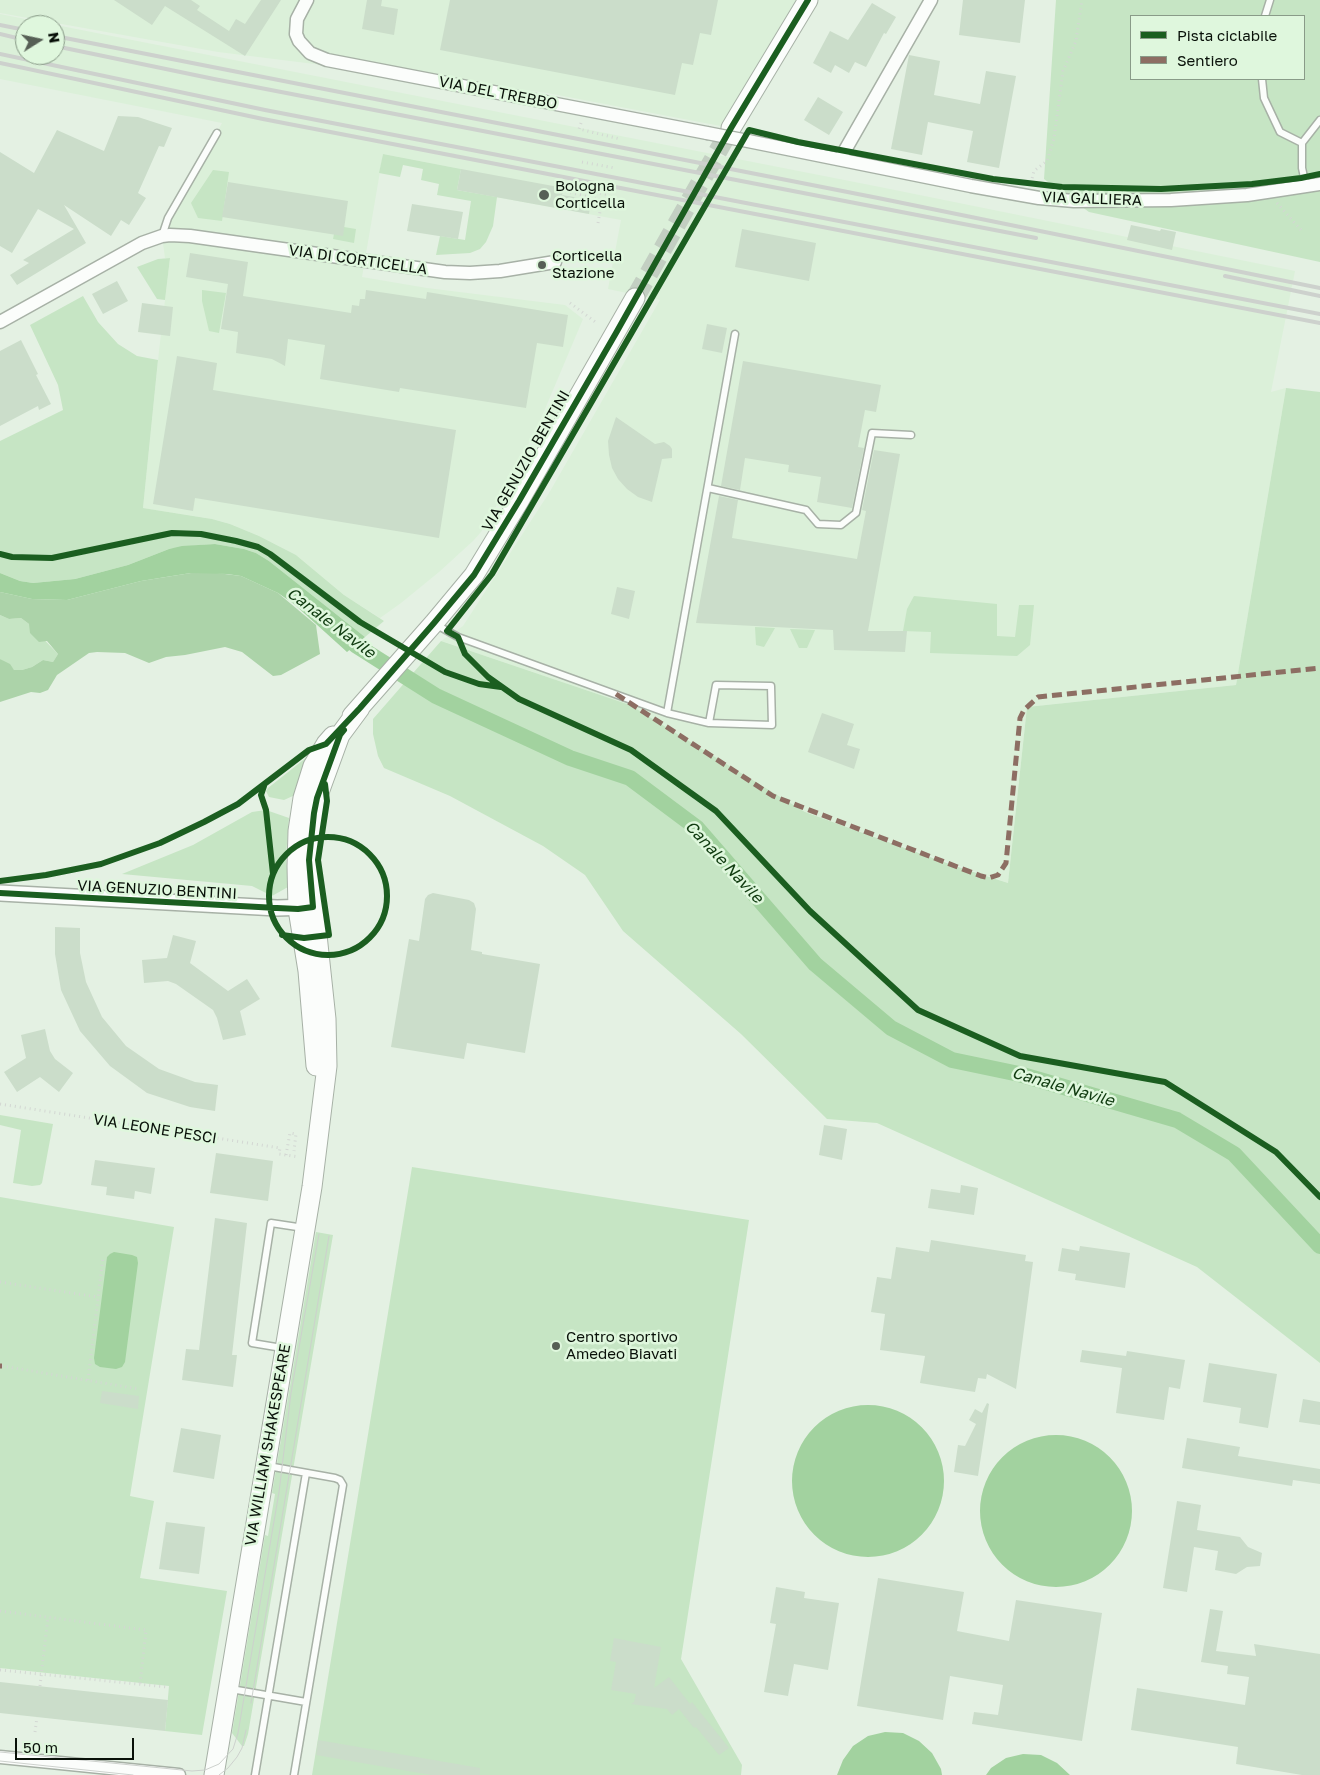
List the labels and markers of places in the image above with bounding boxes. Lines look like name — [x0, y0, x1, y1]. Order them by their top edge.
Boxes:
place label: Bologna Corticella — [555, 177, 625, 212]
marker: Bologna Corticella — [537, 188, 551, 202]
place label: Corticella Stazione — [552, 247, 622, 282]
marker: Corticella Stazione — [536, 259, 548, 271]
place label: Centro sportivo Amedeo Biavati — [566, 1328, 678, 1363]
marker: Centro sportivo Amedeo Biavati — [550, 1340, 562, 1352]

